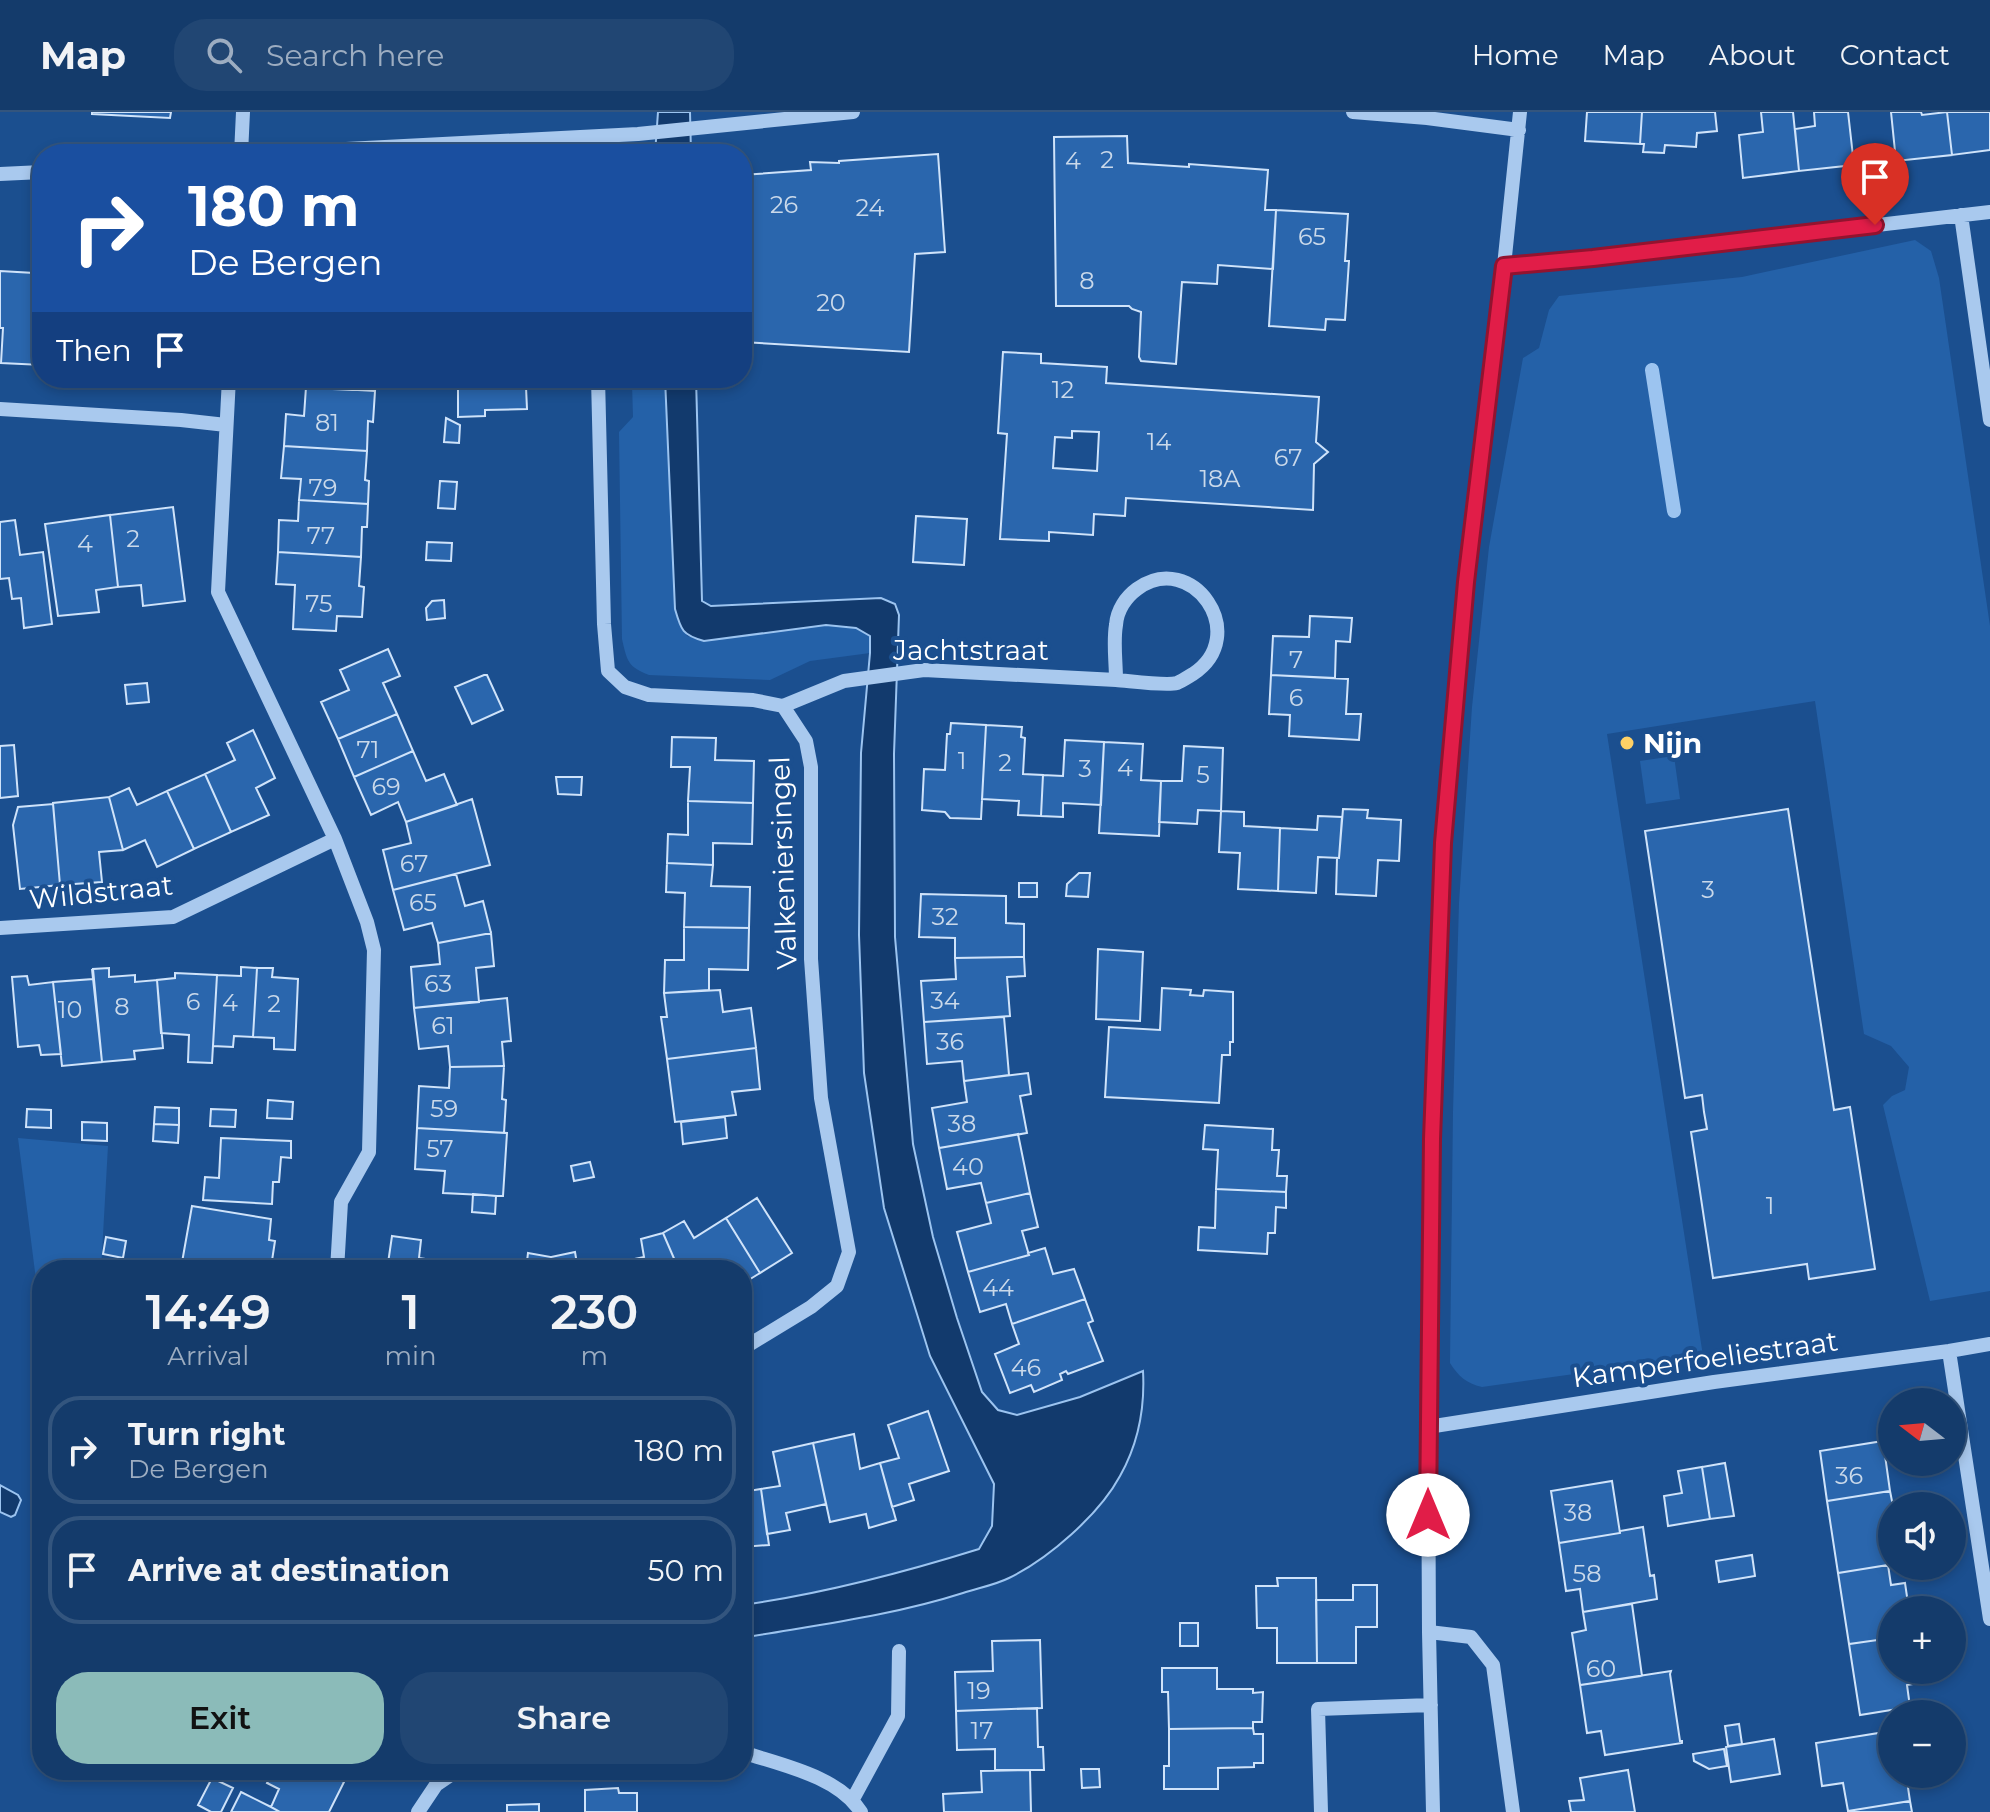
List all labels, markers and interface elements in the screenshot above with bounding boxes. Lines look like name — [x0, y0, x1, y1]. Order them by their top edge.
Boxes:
search box — [174, 19, 734, 91]
text: Map — [40, 32, 126, 79]
icon: search — [202, 33, 246, 77]
text: Search here — [266, 37, 444, 74]
text: Home — [1472, 38, 1559, 72]
text: Map — [1603, 38, 1665, 72]
text: About — [1709, 38, 1796, 72]
text: Contact — [1840, 38, 1950, 72]
pin — [1841, 143, 1909, 225]
house number: 2 — [1100, 145, 1114, 174]
house number: 4 — [1065, 146, 1081, 175]
icon: arrive — [1853, 155, 1897, 199]
text: 180 m — [188, 172, 360, 240]
icon: right — [56, 176, 160, 280]
house number: 26 — [770, 190, 798, 219]
house number: 24 — [856, 193, 885, 222]
house number: 65 — [1298, 222, 1326, 251]
text: De Bergen — [188, 240, 383, 284]
house number: 8 — [1079, 266, 1095, 295]
house number: 20 — [816, 288, 846, 317]
icon: arrive — [148, 328, 192, 372]
text: Then — [56, 332, 132, 369]
house number: 12 — [1052, 375, 1074, 404]
house number: 81 — [315, 408, 339, 437]
house number: 14 — [1147, 427, 1171, 456]
house number: 67 — [1274, 443, 1302, 472]
house number: 18A — [1199, 464, 1241, 493]
house number: 79 — [309, 473, 337, 502]
house number: 77 — [307, 521, 335, 550]
house number: 2 — [126, 524, 140, 553]
house number: 4 — [77, 529, 93, 558]
house number: 75 — [305, 589, 333, 618]
street label: Jachtstraat — [892, 633, 1049, 667]
house number: 7 — [1289, 645, 1303, 674]
house number: 6 — [1289, 683, 1303, 712]
place label: Nijn — [1643, 726, 1702, 760]
marker: Nijn — [1618, 734, 1636, 752]
house number: 71 — [356, 735, 380, 764]
house number: 1 — [958, 746, 966, 775]
house number: 2 — [998, 748, 1012, 777]
house number: 4 — [1117, 753, 1133, 782]
house number: 3 — [1078, 754, 1092, 783]
street label: Valkeniersingel — [762, 756, 804, 970]
house number: 5 — [1196, 760, 1210, 789]
house number: 69 — [371, 772, 401, 801]
house number: 67 — [400, 849, 428, 878]
street label: Wildstraat — [28, 868, 174, 916]
house number: 3 — [1701, 875, 1715, 904]
house number: 65 — [409, 888, 437, 917]
house number: 32 — [931, 902, 959, 931]
house number: 63 — [424, 969, 452, 998]
house number: 34 — [930, 986, 960, 1015]
house number: 6 — [186, 987, 200, 1016]
house number: 4 — [222, 988, 238, 1017]
house number: 2 — [267, 989, 281, 1018]
house number: 8 — [114, 992, 130, 1021]
house number: 10 — [58, 995, 82, 1024]
house number: 61 — [431, 1011, 455, 1040]
house number: 36 — [936, 1027, 964, 1056]
house number: 59 — [430, 1094, 458, 1123]
house number: 38 — [948, 1109, 976, 1138]
house number: 57 — [426, 1134, 454, 1163]
house number: 40 — [952, 1152, 984, 1181]
house number: 1 — [1766, 1191, 1774, 1220]
house number: 44 — [982, 1273, 1014, 1302]
text: 14:49 — [146, 1283, 271, 1341]
text: 1 — [401, 1283, 420, 1341]
text: 230 — [550, 1283, 638, 1341]
street label: Kamperfoeliestraat — [1570, 1324, 1840, 1394]
text: Arrival — [167, 1340, 249, 1372]
text: min — [385, 1340, 437, 1372]
text: m — [581, 1340, 608, 1372]
house number: 46 — [1011, 1353, 1041, 1382]
north arrow — [1878, 1388, 1966, 1476]
map controls — [1878, 1388, 1966, 1788]
text: Turn right — [128, 1416, 285, 1453]
icon: right — [60, 1428, 104, 1472]
text: 180 m — [634, 1432, 724, 1469]
text: De Bergen — [128, 1453, 269, 1485]
house number: 36 — [1835, 1461, 1863, 1490]
position arrow — [1386, 1473, 1470, 1557]
button: sound — [1878, 1492, 1966, 1580]
house number: 38 — [1564, 1498, 1592, 1527]
icon: arrive — [60, 1548, 104, 1592]
text: Arrive at destination — [128, 1552, 450, 1589]
text: 50 m — [647, 1552, 724, 1589]
house number: 58 — [1573, 1559, 1601, 1588]
button: + — [1878, 1596, 1966, 1684]
house number: 60 — [1586, 1654, 1616, 1683]
button: Exit — [56, 1672, 384, 1764]
button: Share — [400, 1672, 728, 1764]
house number: 19 — [967, 1676, 991, 1705]
button: − — [1878, 1700, 1966, 1788]
house number: 17 — [971, 1716, 993, 1745]

